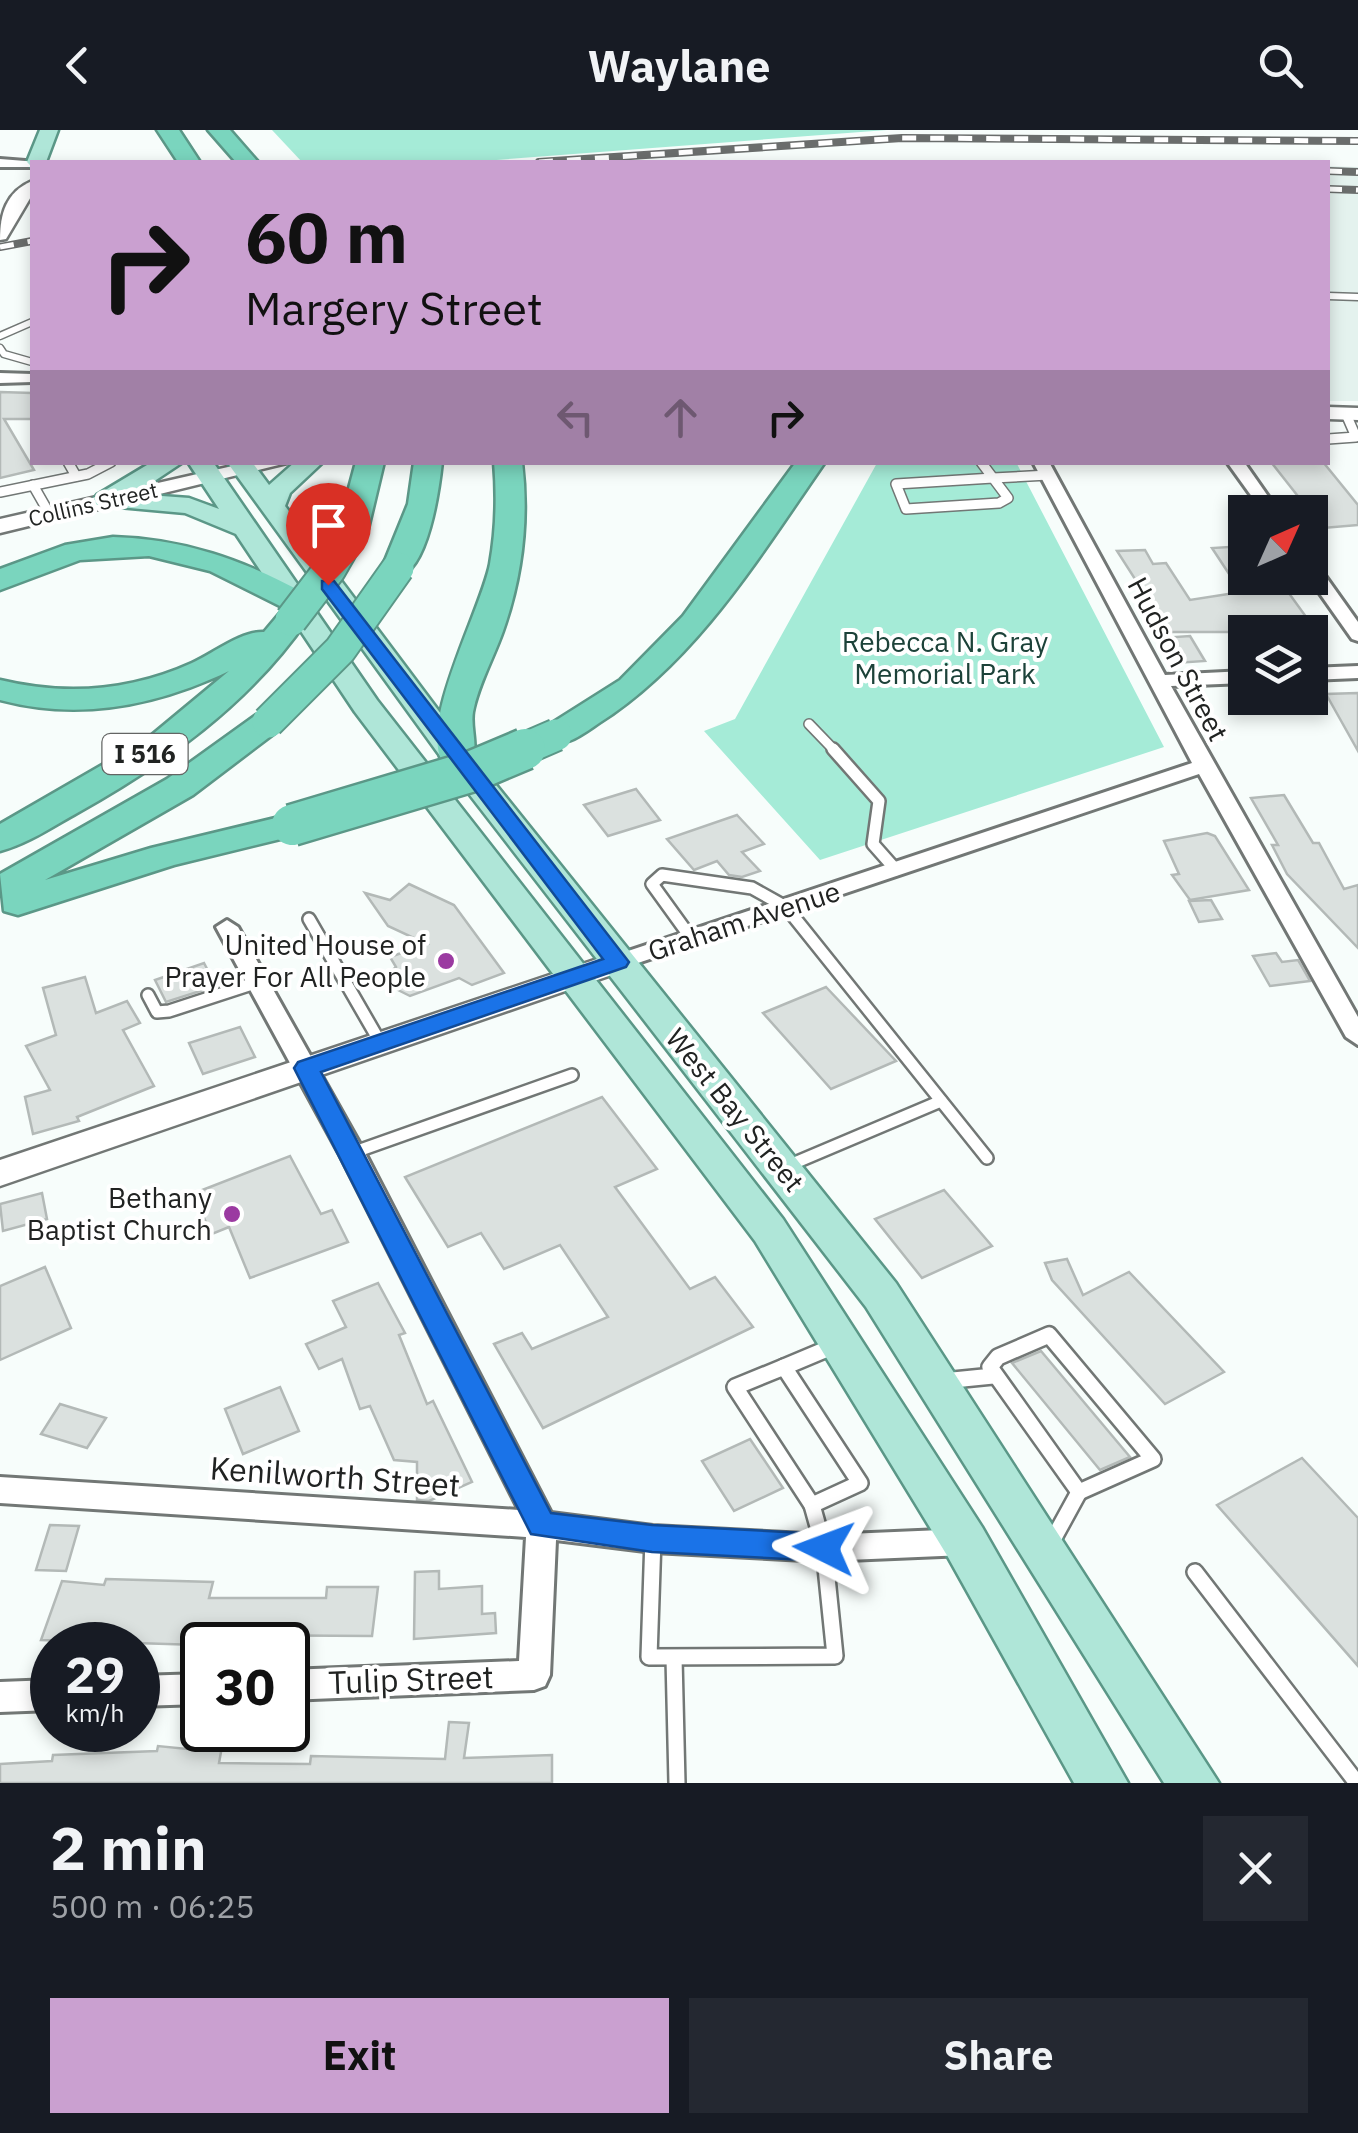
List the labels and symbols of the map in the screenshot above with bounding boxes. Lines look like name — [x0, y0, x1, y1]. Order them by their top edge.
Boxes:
street label: Collins Street — [25, 475, 161, 532]
pin — [286, 483, 371, 586]
north arrow — [1228, 495, 1328, 595]
street label: Hudson Street — [1120, 570, 1237, 747]
park label: Rebecca N. Gray Memorial Park — [842, 623, 1048, 692]
road number: I 516 — [102, 734, 188, 774]
street label: Graham Avenue — [643, 872, 845, 969]
place label: United House of Prayer For All People — [164, 926, 426, 995]
marker: United House of Prayer For All People — [435, 950, 457, 972]
street label: West Bay Street — [658, 1020, 813, 1199]
place label: Bethany Baptist Church — [27, 1179, 212, 1248]
marker: Bethany Baptist Church — [221, 1203, 243, 1225]
street label: Kenilworth Street — [209, 1446, 462, 1506]
position arrow — [772, 1496, 876, 1600]
speed limit sign: 30 — [180, 1622, 310, 1752]
street label: Tulip Street — [328, 1655, 494, 1703]

